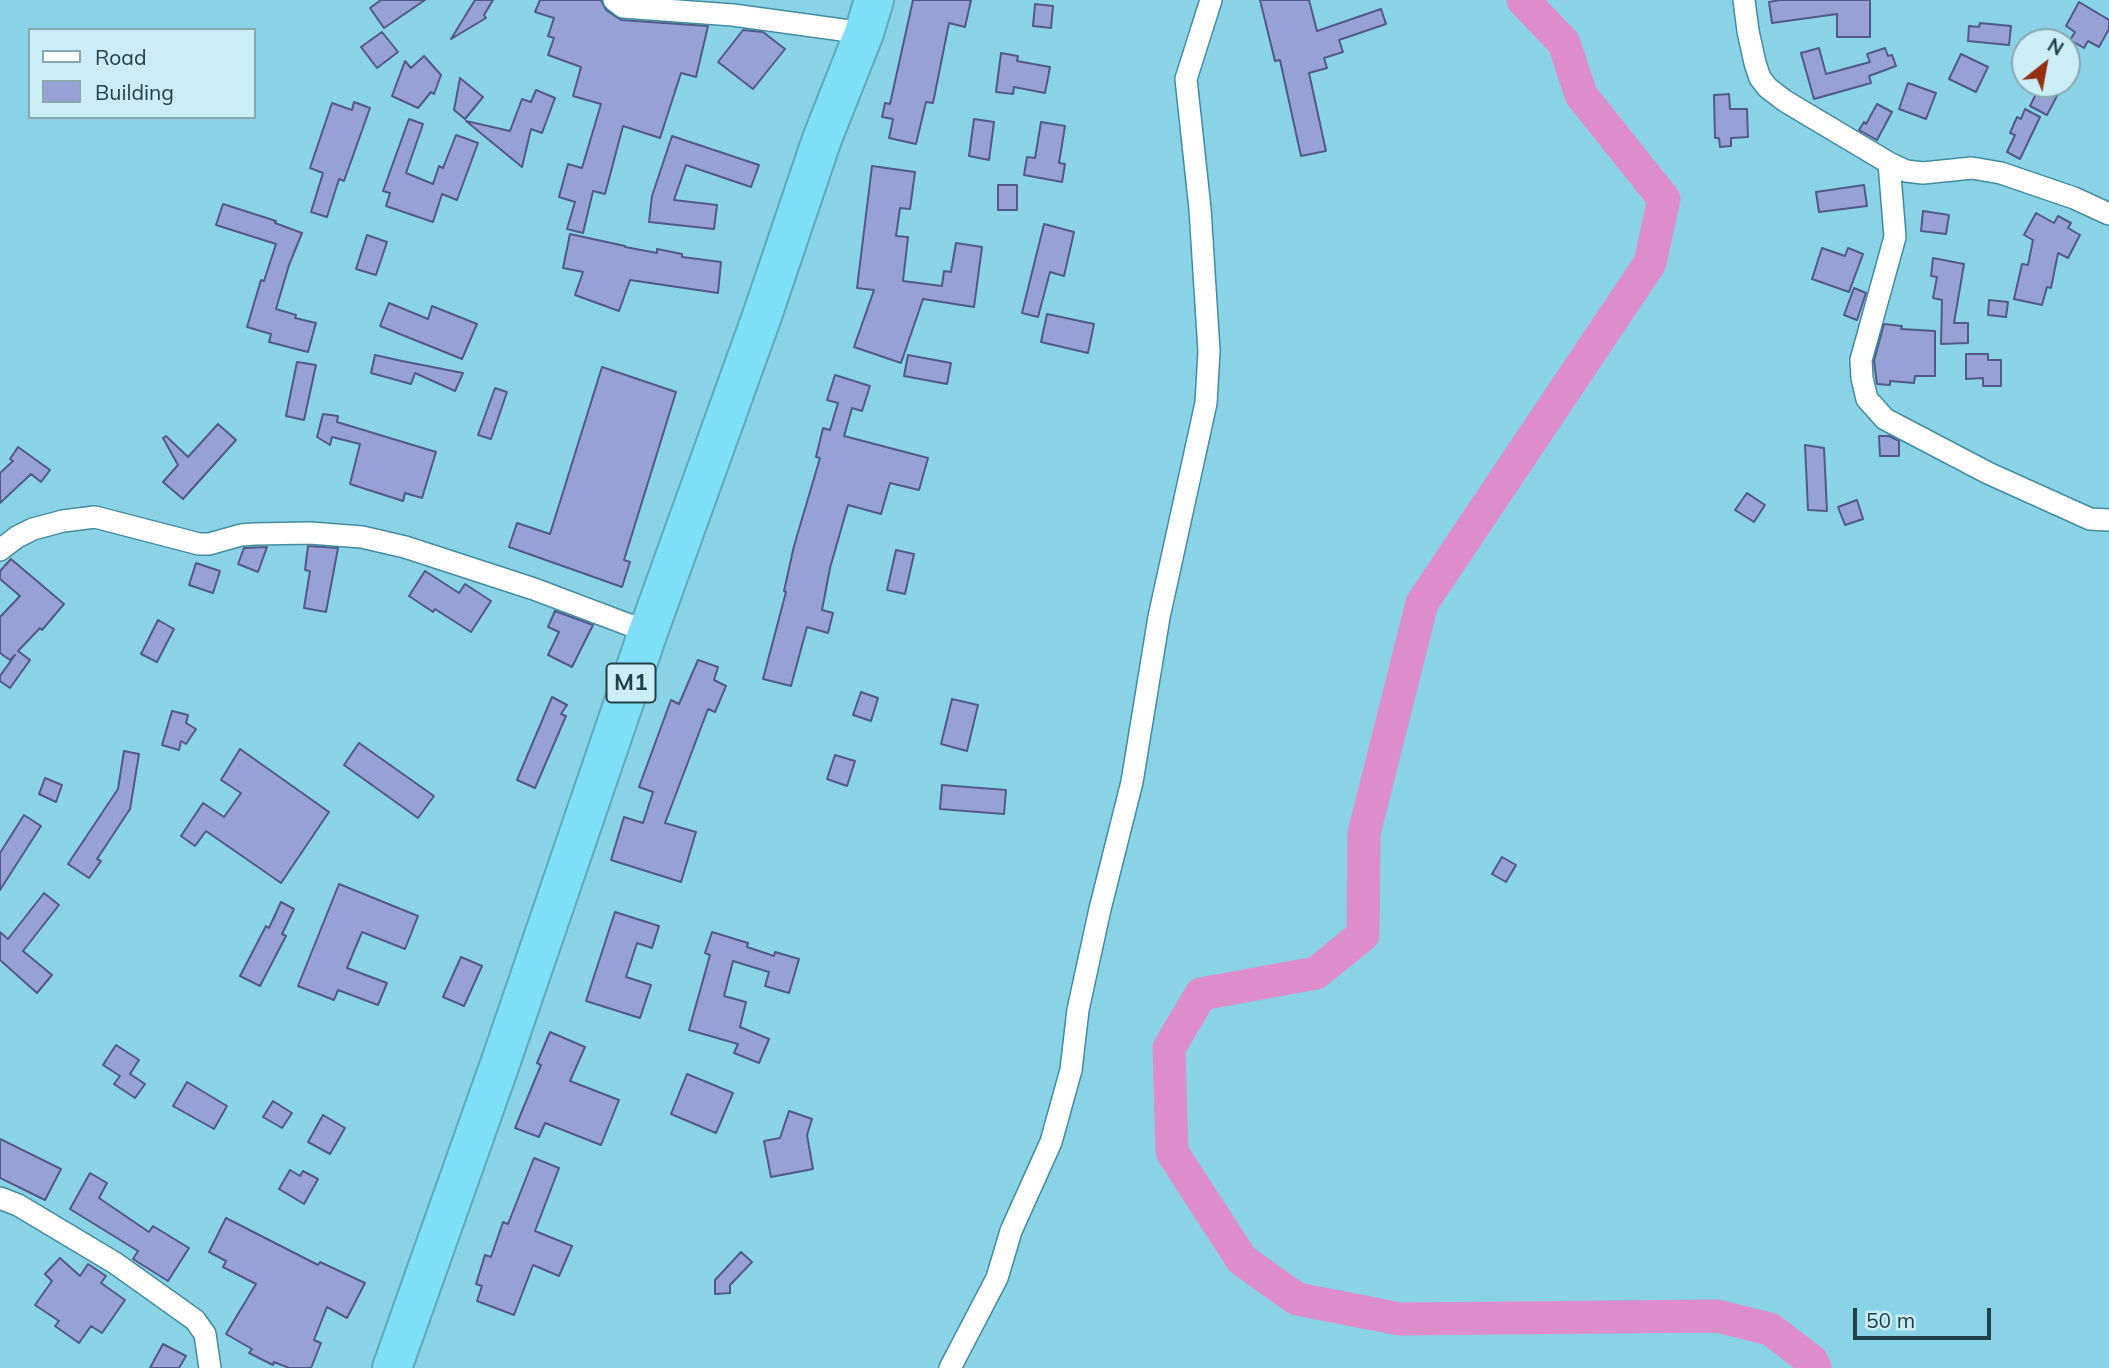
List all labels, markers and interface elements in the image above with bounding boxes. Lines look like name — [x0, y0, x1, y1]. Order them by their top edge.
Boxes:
legend — [28, 28, 256, 119]
north arrow — [2011, 28, 2081, 98]
text: N — [2043, 33, 2068, 61]
text: Road — [95, 44, 146, 70]
text: Building — [95, 79, 174, 105]
road number: M1 — [606, 664, 656, 702]
scale bar — [1857, 1294, 1995, 1338]
text: 50 m — [1866, 1307, 1915, 1333]

